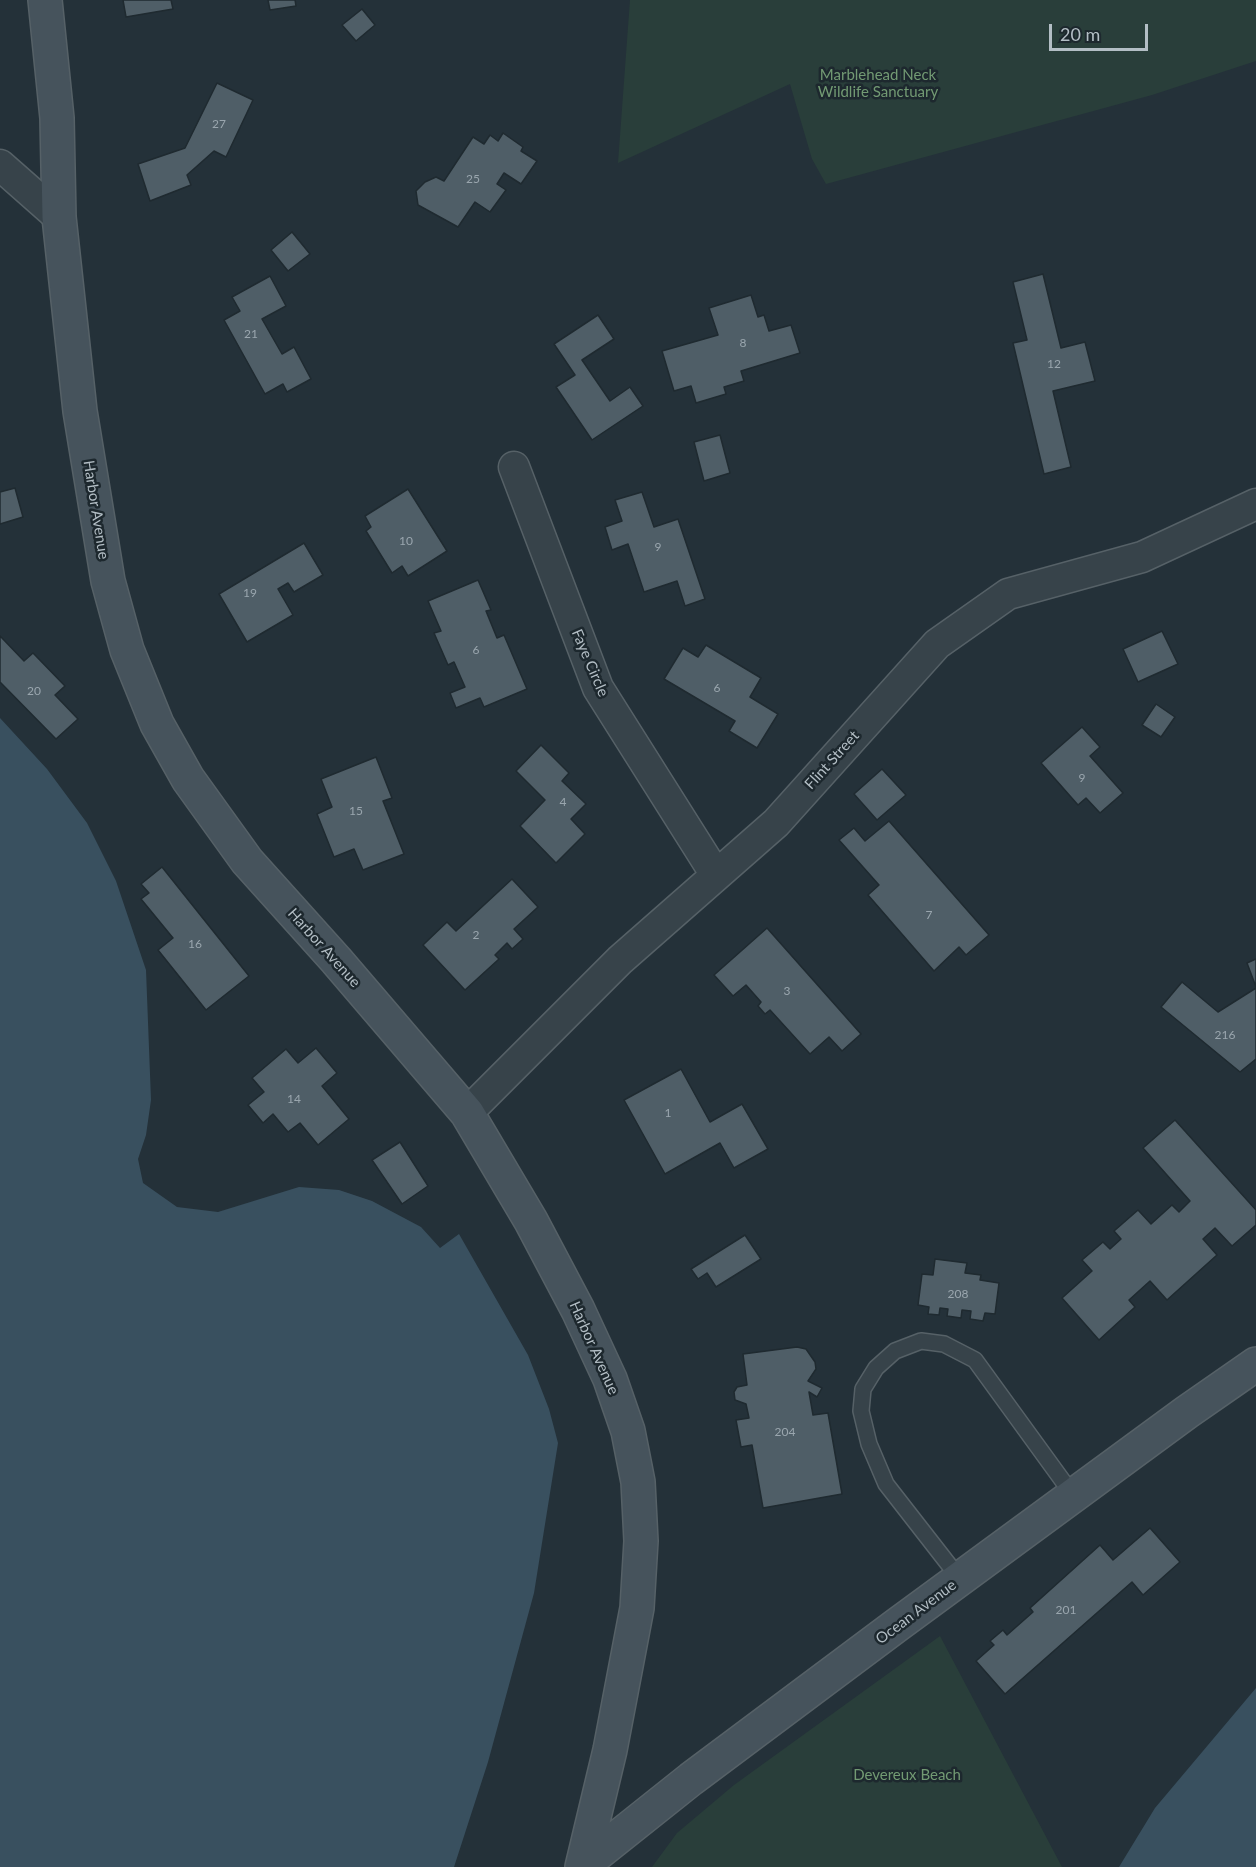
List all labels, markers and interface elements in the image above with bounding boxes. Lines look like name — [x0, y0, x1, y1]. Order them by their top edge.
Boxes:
scale bar — [1052, 12, 1151, 50]
text: 20 m — [1060, 23, 1100, 45]
park label: Marblehead Neck Wildlife Sanctuary — [818, 66, 938, 101]
house number: 27 — [212, 117, 226, 131]
house number: 25 — [466, 172, 480, 186]
house number: 21 — [244, 327, 258, 341]
house number: 8 — [740, 336, 746, 350]
house number: 12 — [1047, 357, 1061, 371]
street label: Harbor Avenue — [79, 459, 113, 561]
house number: 10 — [399, 534, 413, 548]
house number: 9 — [655, 540, 661, 554]
house number: 19 — [243, 586, 257, 600]
street label: Faye Circle — [568, 627, 612, 699]
house number: 6 — [473, 643, 479, 657]
house number: 6 — [714, 681, 720, 695]
house number: 20 — [27, 684, 41, 698]
street label: Flint Street — [801, 727, 863, 793]
house number: 9 — [1079, 771, 1085, 785]
house number: 4 — [560, 795, 566, 809]
house number: 15 — [349, 804, 363, 818]
street label: Harbor Avenue — [284, 905, 364, 991]
house number: 7 — [926, 908, 932, 922]
house number: 2 — [473, 928, 479, 942]
house number: 16 — [188, 937, 202, 951]
house number: 3 — [784, 984, 790, 998]
house number: 216 — [1215, 1028, 1235, 1042]
house number: 14 — [287, 1092, 301, 1106]
house number: 1 — [665, 1106, 671, 1120]
house number: 208 — [948, 1287, 968, 1301]
street label: Harbor Avenue — [565, 1299, 623, 1397]
house number: 204 — [775, 1425, 795, 1439]
street label: Ocean Avenue — [872, 1576, 960, 1648]
house number: 201 — [1056, 1603, 1076, 1617]
park label: Devereux Beach — [853, 1766, 961, 1784]

